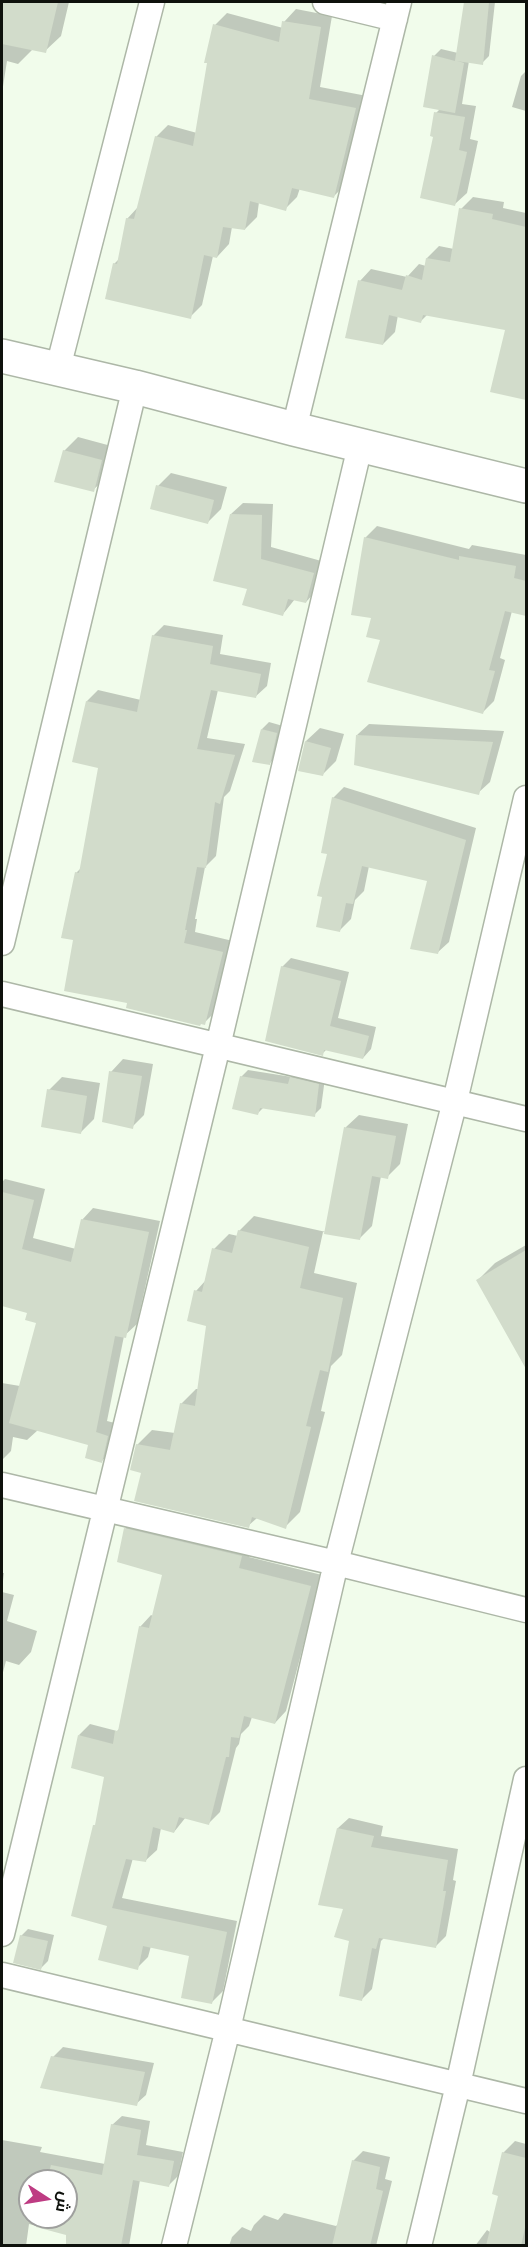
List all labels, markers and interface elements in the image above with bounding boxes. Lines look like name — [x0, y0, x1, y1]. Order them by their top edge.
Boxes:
north arrow — [18, 2169, 78, 2229]
text: ش — [52, 2190, 76, 2214]

